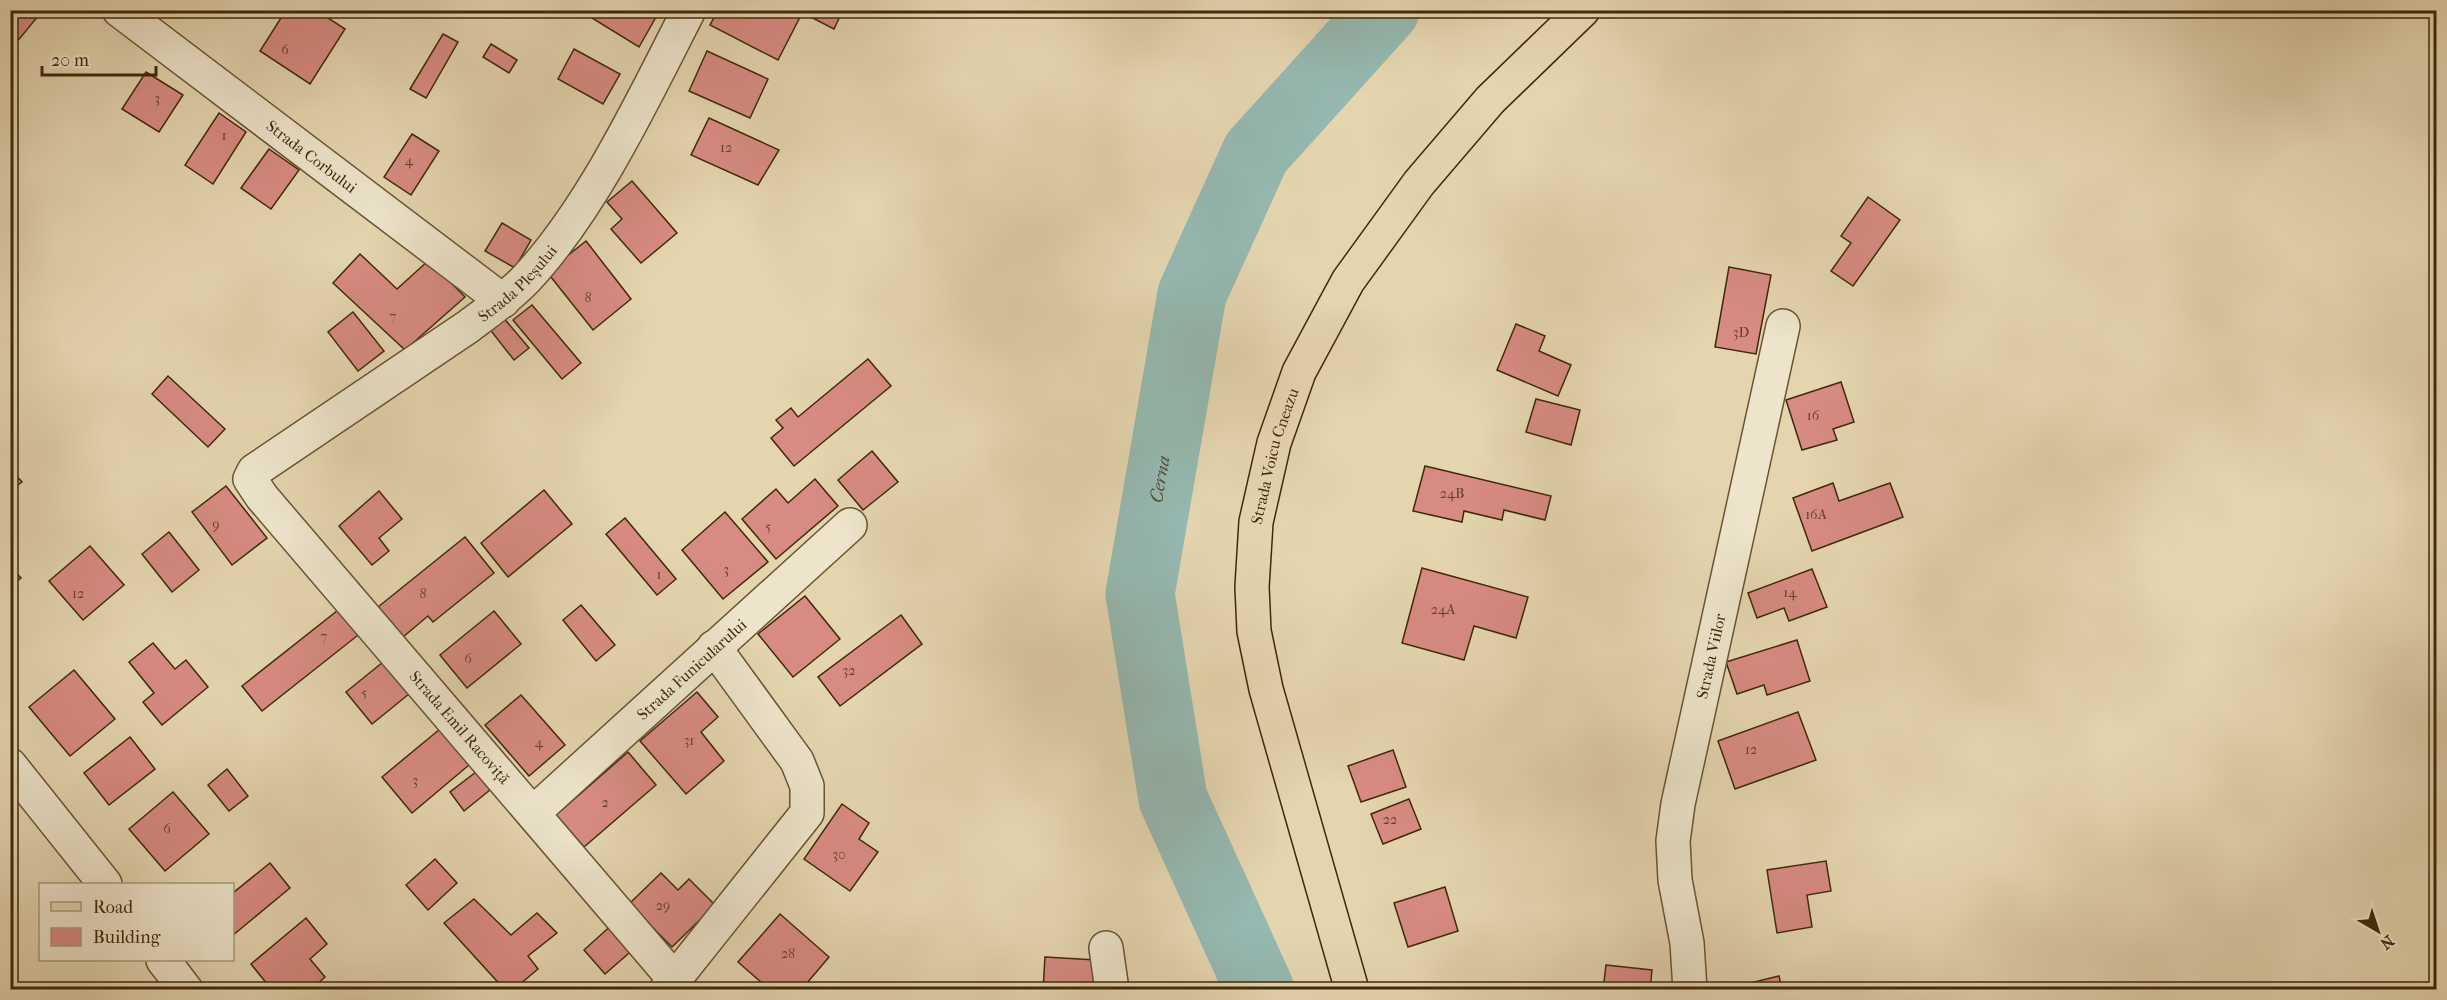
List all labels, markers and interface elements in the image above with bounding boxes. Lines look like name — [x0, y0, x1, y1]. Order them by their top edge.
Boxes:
scale bar — [42, 39, 156, 77]
house number: 6 — [281, 41, 289, 58]
text: 20 m — [51, 50, 89, 71]
house number: 3 — [154, 90, 160, 107]
street label: Strada Corbului — [262, 116, 361, 197]
house number: 1 — [222, 127, 227, 144]
house number: 12 — [720, 139, 732, 156]
house number: 4 — [405, 152, 414, 169]
street label: Strada Pleșului — [474, 241, 561, 326]
house number: 8 — [584, 289, 592, 306]
house number: 7 — [390, 308, 397, 325]
house number: 3D — [1733, 324, 1750, 341]
street label: Strada Voicu Cneazu — [1247, 385, 1303, 526]
house number: 16 — [1807, 407, 1820, 424]
water label: Cerna — [1146, 454, 1175, 504]
house number: 24B — [1440, 485, 1464, 502]
house number: 16A — [1805, 506, 1828, 523]
house number: 9 — [212, 516, 220, 533]
house number: 5 — [765, 518, 771, 535]
house number: 3 — [723, 561, 729, 578]
house number: 1 — [657, 566, 662, 583]
house number: 14 — [1783, 584, 1797, 601]
house number: 12 — [72, 585, 84, 602]
house number: 8 — [419, 585, 427, 602]
house number: 24A — [1431, 601, 1456, 618]
street label: Strada Viilor — [1692, 612, 1730, 701]
street label: Strada Funicularului — [633, 615, 751, 724]
house number: 7 — [321, 628, 328, 645]
house number: 6 — [464, 650, 472, 667]
house number: 32 — [843, 662, 855, 679]
street label: Strada Emil Racoviță — [405, 667, 514, 789]
house number: 5 — [361, 684, 367, 701]
house number: 31 — [684, 732, 694, 749]
house number: 4 — [535, 734, 544, 751]
house number: 12 — [1745, 741, 1757, 758]
house number: 3 — [412, 772, 418, 789]
house number: 2 — [601, 794, 609, 811]
house number: 22 — [1383, 811, 1397, 828]
house number: 6 — [163, 820, 171, 837]
house number: 30 — [832, 846, 846, 863]
legend — [39, 883, 234, 961]
text: Road — [93, 897, 133, 918]
house number: 29 — [656, 897, 670, 914]
north arrow — [2348, 901, 2408, 961]
text: Building — [93, 927, 161, 948]
text: N — [2376, 931, 2398, 954]
house number: 28 — [781, 945, 795, 962]

